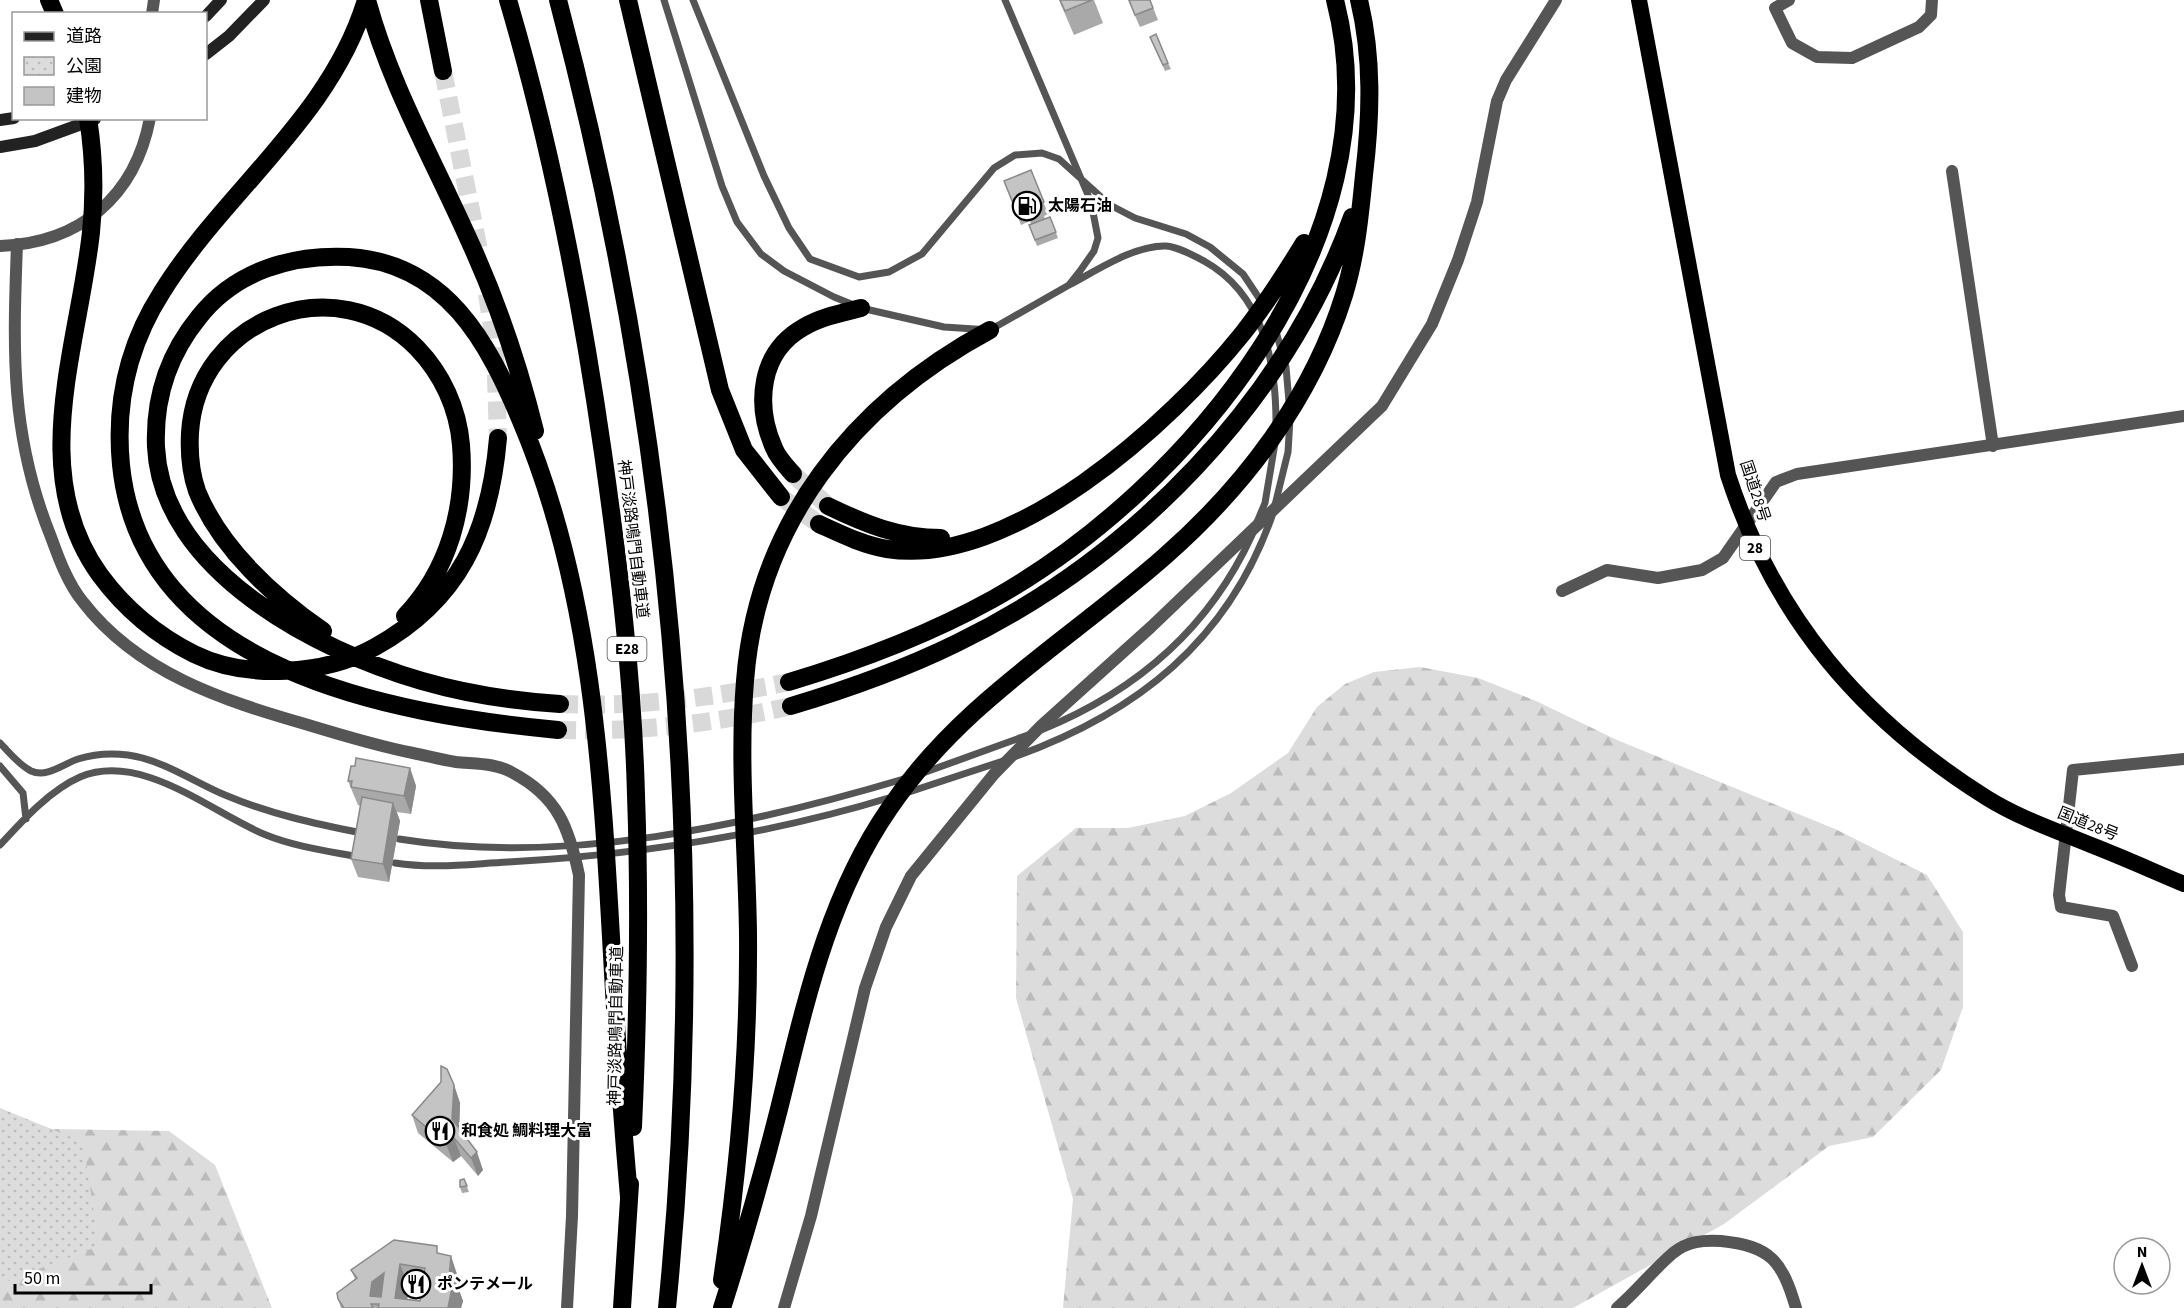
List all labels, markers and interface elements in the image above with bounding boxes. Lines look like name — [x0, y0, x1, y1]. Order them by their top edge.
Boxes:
legend — [12, 12, 207, 120]
text: 道路 — [66, 24, 102, 49]
text: 公園 — [66, 54, 102, 79]
text: 建物 — [66, 84, 102, 109]
fuel station icon: 太陽石油 — [1011, 190, 1043, 222]
place label: 太陽石油 — [1048, 195, 1112, 217]
street label: 国道28号 — [1735, 457, 1775, 525]
street label: 神戸淡路鳴門自動車道 — [612, 458, 654, 620]
road number: 28 — [1740, 536, 1770, 560]
road number: E28 — [608, 637, 646, 661]
street label: 国道28号 — [2054, 802, 2122, 846]
street label: 神戸淡路鳴門自動車道 — [604, 946, 628, 1106]
restaurant icon: 和食処 鯛料理大富 — [424, 1115, 456, 1147]
place label: 和食処 鯛料理大富 — [461, 1120, 592, 1142]
north arrow — [2112, 1236, 2172, 1296]
text: N — [2137, 1241, 2147, 1263]
scale bar — [15, 1257, 152, 1295]
text: 50 m — [24, 1266, 60, 1291]
restaurant icon: ポンテメール — [400, 1268, 432, 1300]
place label: ポンテメール — [437, 1273, 533, 1295]

